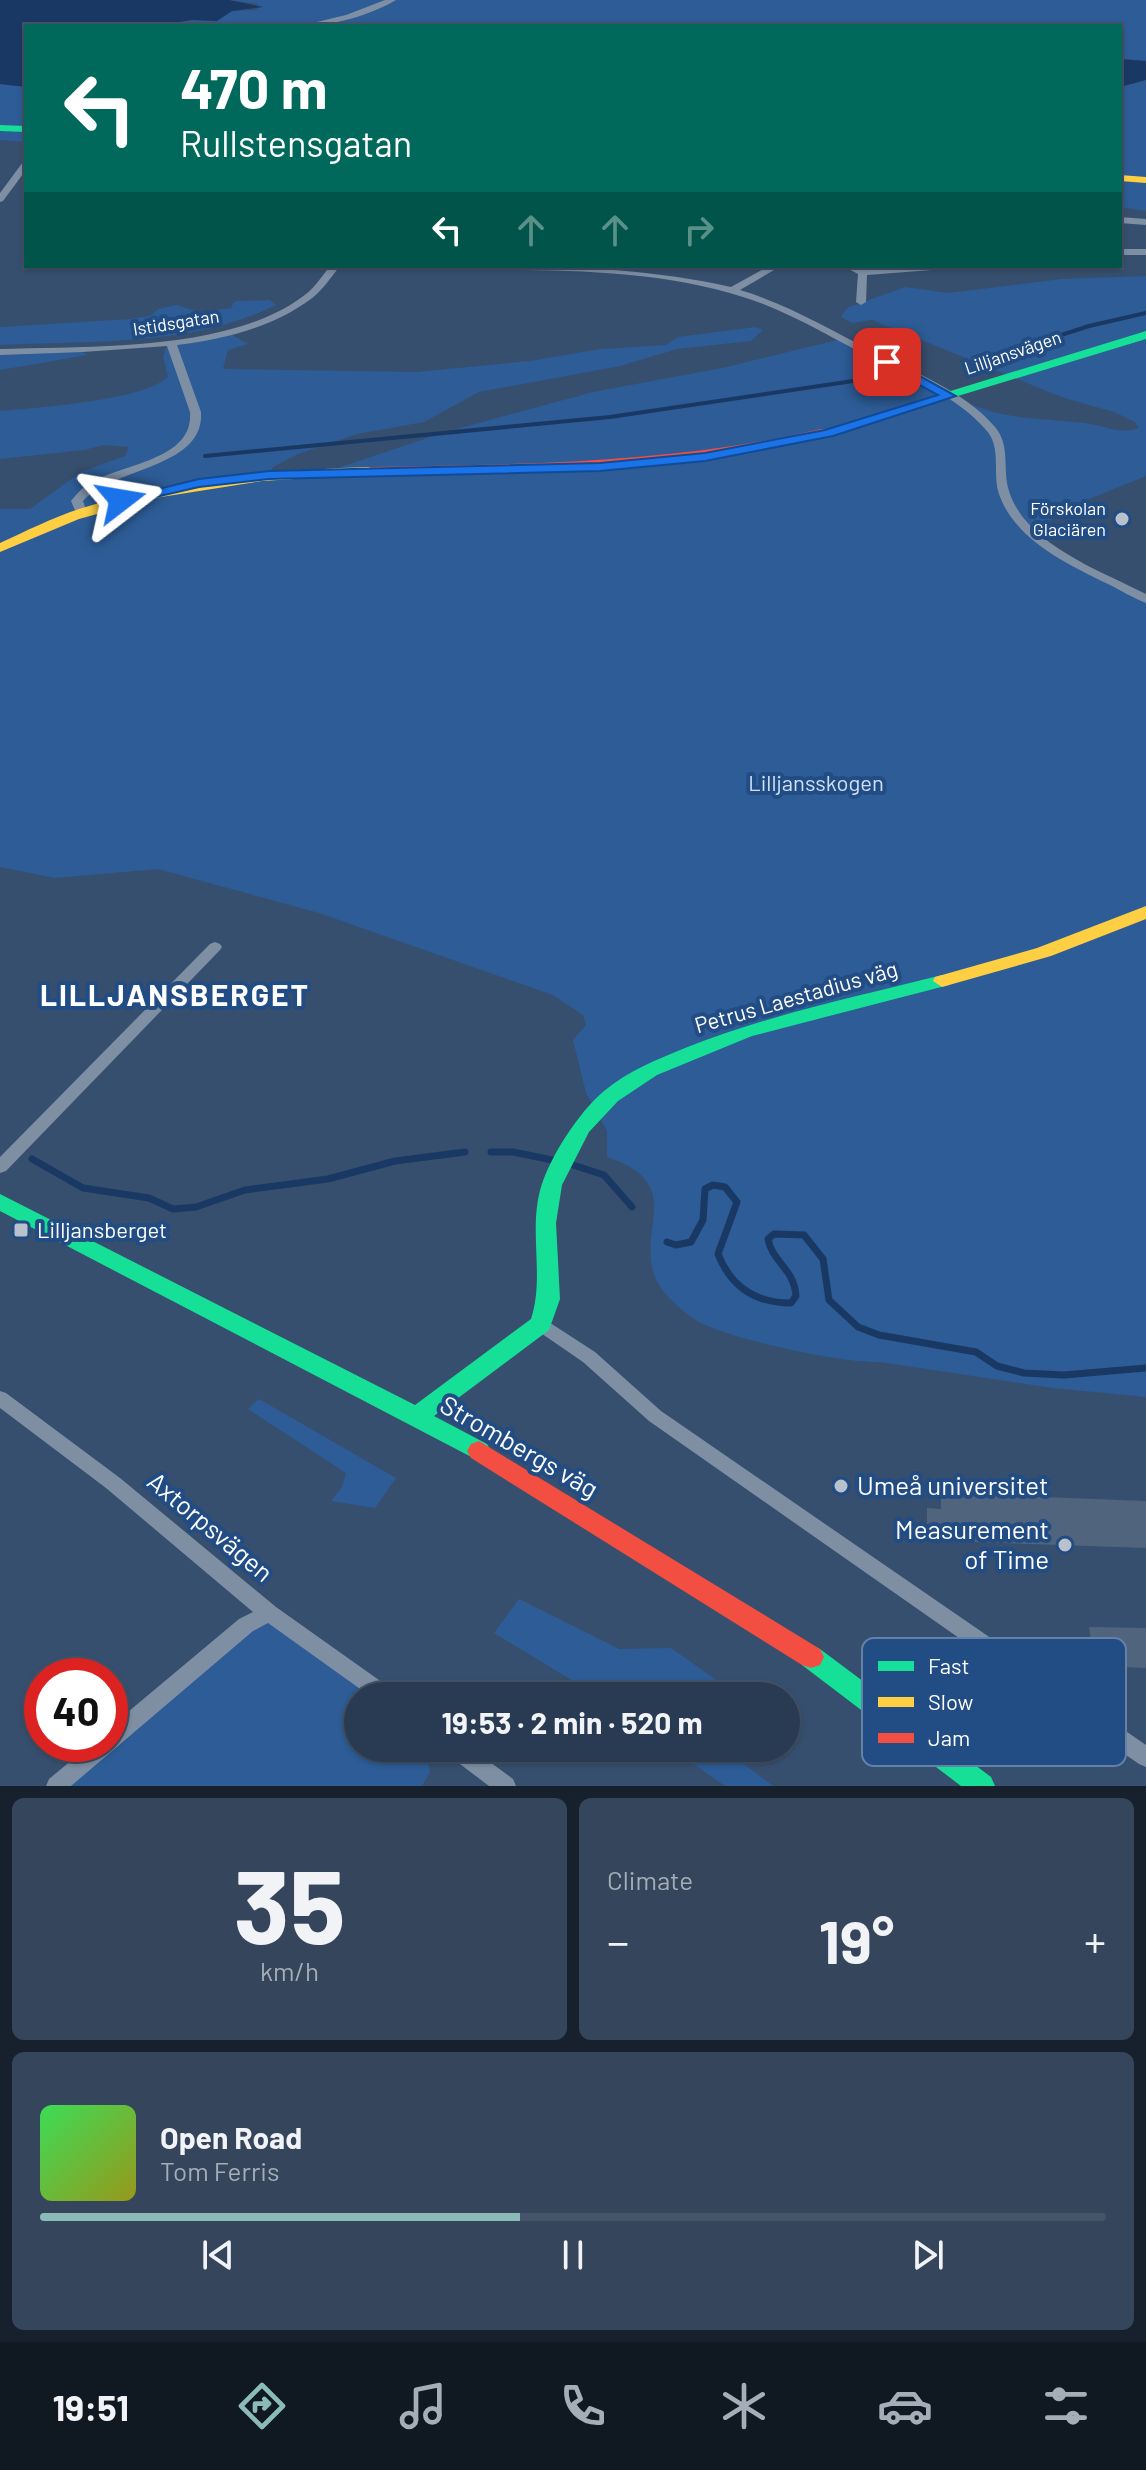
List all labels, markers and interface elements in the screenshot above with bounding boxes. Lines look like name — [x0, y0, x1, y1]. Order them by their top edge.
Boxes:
text: 470 m — [180, 53, 328, 120]
icon: left — [48, 56, 152, 160]
text: Rullstensgatan — [180, 121, 412, 164]
icon: left — [425, 208, 469, 252]
icon: ahead — [509, 208, 553, 252]
icon: ahead — [593, 208, 637, 252]
icon: right — [677, 208, 721, 252]
street label: Istidsgatan — [131, 304, 221, 340]
street label: Lilljansvägen — [961, 325, 1064, 379]
pin — [853, 328, 921, 396]
icon: arrive — [865, 340, 909, 384]
position arrow — [79, 458, 163, 542]
place label: Förskolan Glaciären — [1030, 497, 1106, 540]
marker: Förskolan Glaciären — [1113, 510, 1131, 528]
park label: Lilljansskogen — [748, 769, 884, 795]
street label: Petrus Laestadius väg — [691, 955, 900, 1037]
district label: LILLJANSBERGET — [40, 976, 310, 1012]
place label: Lilljansberget — [37, 1216, 167, 1242]
marker: Lilljansberget — [12, 1221, 30, 1239]
street label: Strombergs väg — [435, 1388, 604, 1503]
street label: Axtorpsvägen — [142, 1464, 280, 1587]
place label: Umeå universitet — [857, 1469, 1048, 1500]
marker: Umeå universitet — [832, 1477, 850, 1495]
place label: Measurement of Time — [895, 1513, 1049, 1574]
marker: Measurement of Time — [1056, 1536, 1074, 1554]
legend — [862, 1638, 1126, 1766]
text: Fast — [928, 1652, 970, 1678]
speed limit sign: 40 — [24, 1658, 128, 1762]
text: Slow — [928, 1688, 973, 1714]
text: 19:53 · 2 min · 520 m — [442, 1704, 702, 1740]
text: Jam — [928, 1724, 970, 1750]
text: 35 — [233, 1840, 346, 1965]
text: Climate — [607, 1864, 693, 1895]
text: 19° — [819, 1904, 894, 1976]
text: − — [607, 1914, 629, 1967]
text: + — [1084, 1914, 1106, 1967]
text: km/h — [260, 1955, 319, 1986]
text: Open Road — [160, 2119, 302, 2155]
text: Tom Ferris — [160, 2155, 280, 2186]
icon: previous — [196, 2233, 240, 2277]
icon: pause — [551, 2233, 595, 2277]
icon: next — [906, 2233, 950, 2277]
icon: directions — [234, 2378, 290, 2434]
icon: music — [395, 2378, 451, 2434]
icon: phone — [555, 2378, 611, 2434]
icon: climate — [716, 2378, 772, 2434]
icon: car — [877, 2378, 933, 2434]
icon: filters — [1038, 2378, 1094, 2434]
text: 19:51 — [52, 2385, 129, 2428]

